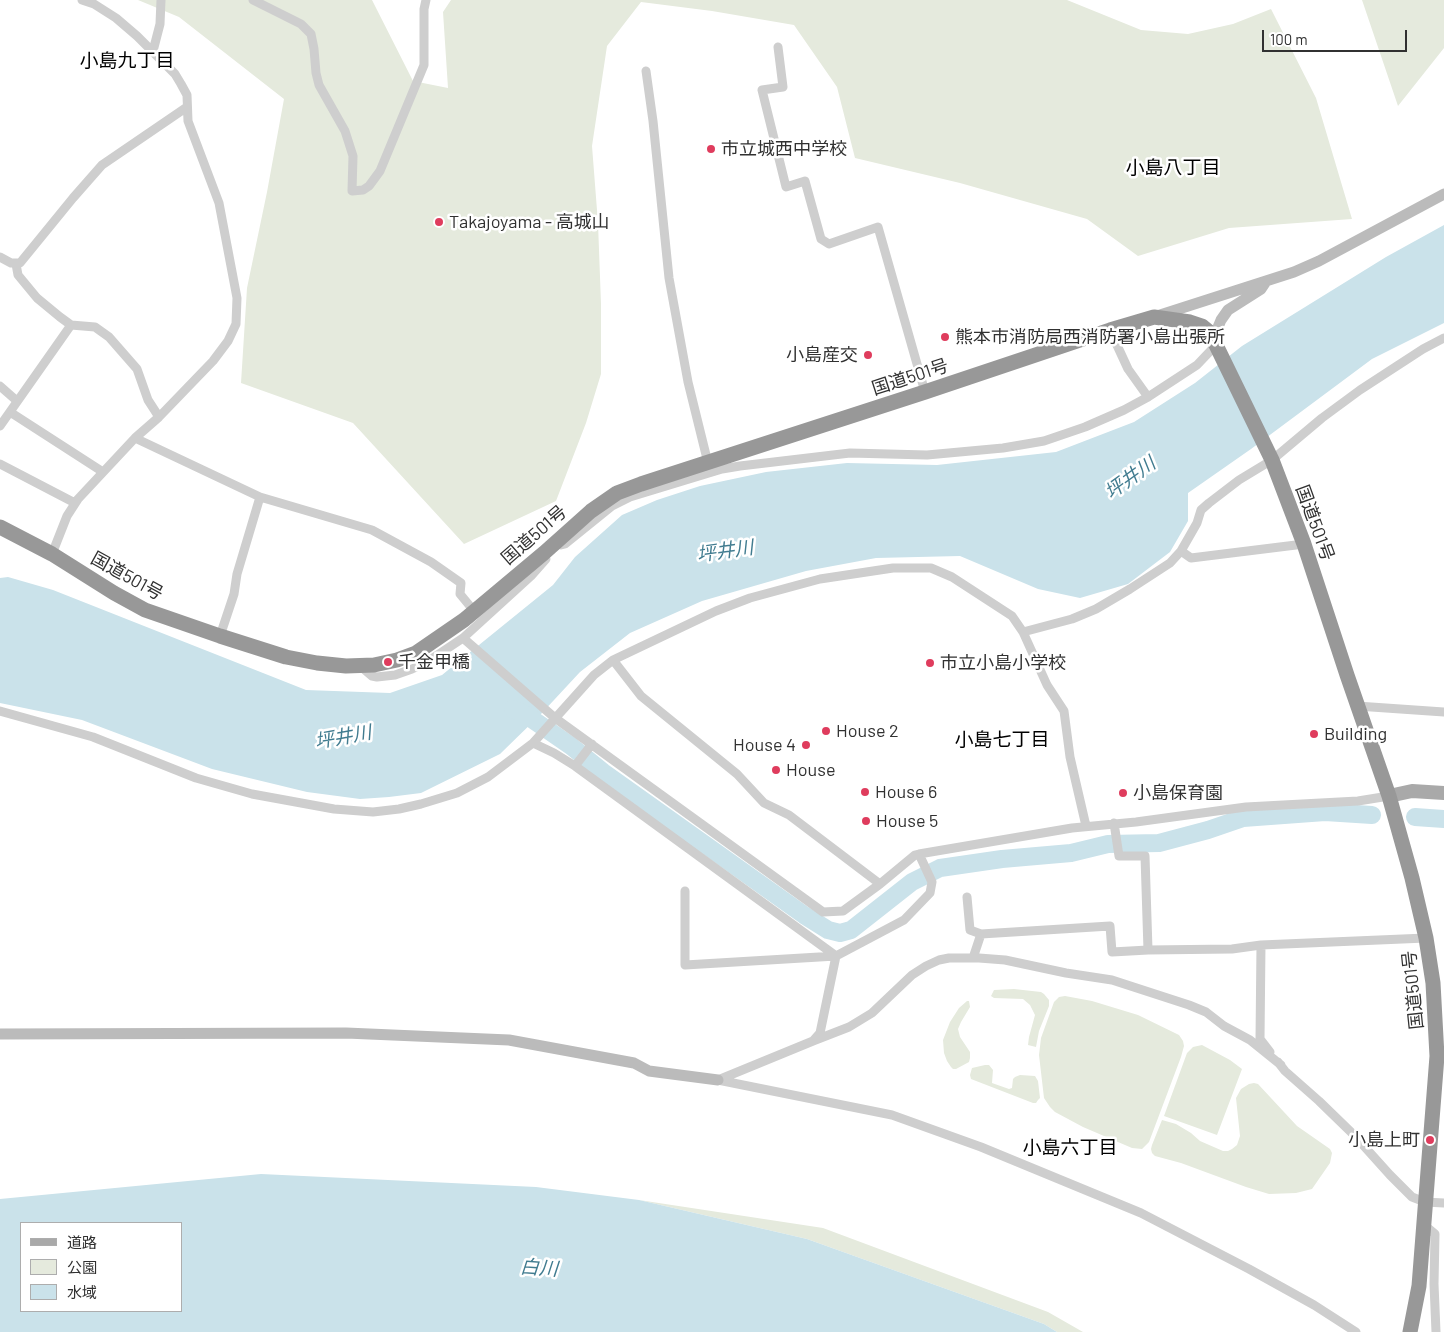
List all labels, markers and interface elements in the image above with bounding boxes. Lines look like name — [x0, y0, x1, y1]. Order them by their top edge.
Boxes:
scale bar — [1264, 20, 1409, 52]
text: 100 m — [1270, 30, 1308, 48]
district label: 小島九丁目 — [80, 50, 174, 72]
place label: 市立城西中学校 — [721, 138, 847, 160]
marker: 市立城西中学校 — [705, 143, 717, 155]
district label: 小島八丁目 — [1126, 157, 1220, 179]
place label: Takajoyama - 高城山 — [449, 211, 610, 233]
marker: Takajoyama - 高城山 — [433, 216, 445, 228]
place label: 熊本市消防局西消防署小島出張所 — [955, 326, 1225, 348]
marker: 熊本市消防局西消防署小島出張所 — [939, 331, 951, 343]
place label: 小島産交 — [786, 344, 858, 366]
marker: 小島産交 — [862, 349, 874, 361]
street label: 国道501号 — [869, 354, 951, 400]
water label: 坪井川 — [1100, 452, 1160, 504]
street label: 国道501号 — [1291, 482, 1339, 564]
street label: 国道501号 — [497, 501, 571, 569]
water label: 坪井川 — [695, 536, 755, 566]
street label: 国道501号 — [87, 547, 167, 605]
place label: 千金甲橋 — [398, 651, 470, 673]
place label: 市立小島小学校 — [940, 652, 1066, 674]
marker: 千金甲橋 — [382, 656, 394, 668]
marker: 市立小島小学校 — [924, 657, 936, 669]
place label: House 2 — [836, 720, 899, 742]
water label: 坪井川 — [313, 721, 373, 753]
place label: Building — [1324, 723, 1387, 745]
marker: House 2 — [820, 725, 832, 737]
marker: Building — [1308, 728, 1320, 740]
district label: 小島七丁目 — [955, 729, 1049, 751]
place label: House 4 — [733, 734, 796, 756]
marker: House 4 — [800, 739, 812, 751]
place label: House — [786, 759, 835, 781]
marker: House — [770, 764, 782, 776]
place label: House 6 — [875, 781, 937, 803]
place label: 小島保育園 — [1133, 782, 1223, 804]
marker: House 6 — [859, 786, 871, 798]
marker: 小島保育園 — [1117, 787, 1129, 799]
place label: House 5 — [876, 810, 938, 832]
marker: House 5 — [860, 815, 872, 827]
street label: 国道501号 — [1398, 949, 1428, 1031]
place label: 小島上町 — [1348, 1129, 1420, 1151]
marker: 小島上町 — [1424, 1134, 1436, 1146]
district label: 小島六丁目 — [1023, 1137, 1117, 1159]
legend — [20, 1222, 182, 1312]
text: 道路 — [67, 1233, 97, 1251]
water label: 白川 — [519, 1255, 559, 1281]
text: 公園 — [67, 1258, 97, 1276]
text: 水域 — [67, 1283, 97, 1301]

